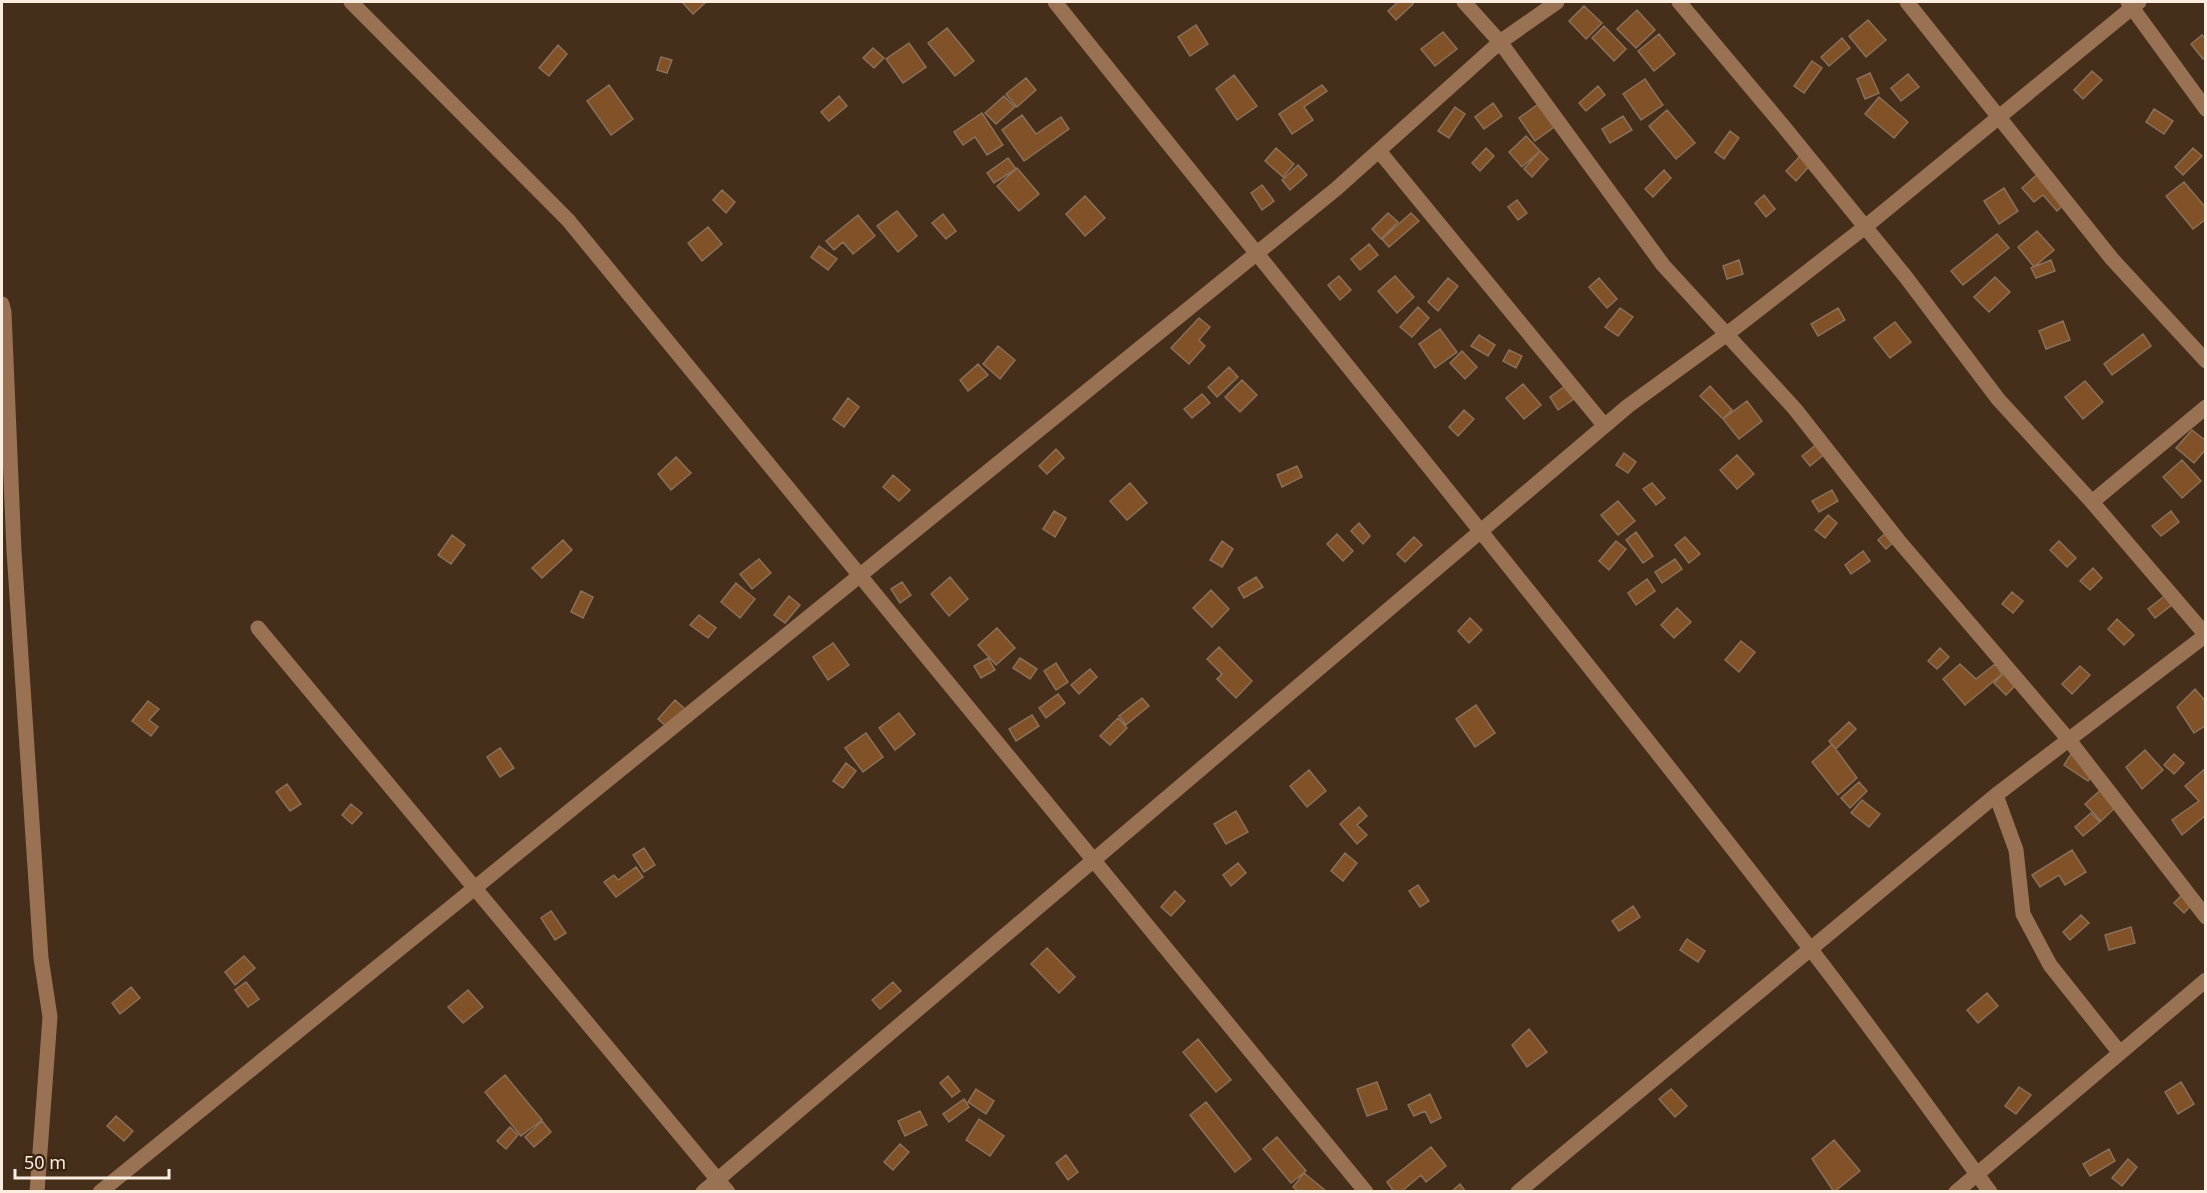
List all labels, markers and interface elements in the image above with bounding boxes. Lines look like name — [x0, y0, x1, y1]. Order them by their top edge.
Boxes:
scale bar — [15, 1142, 170, 1180]
text: 50 m — [24, 1150, 66, 1174]

